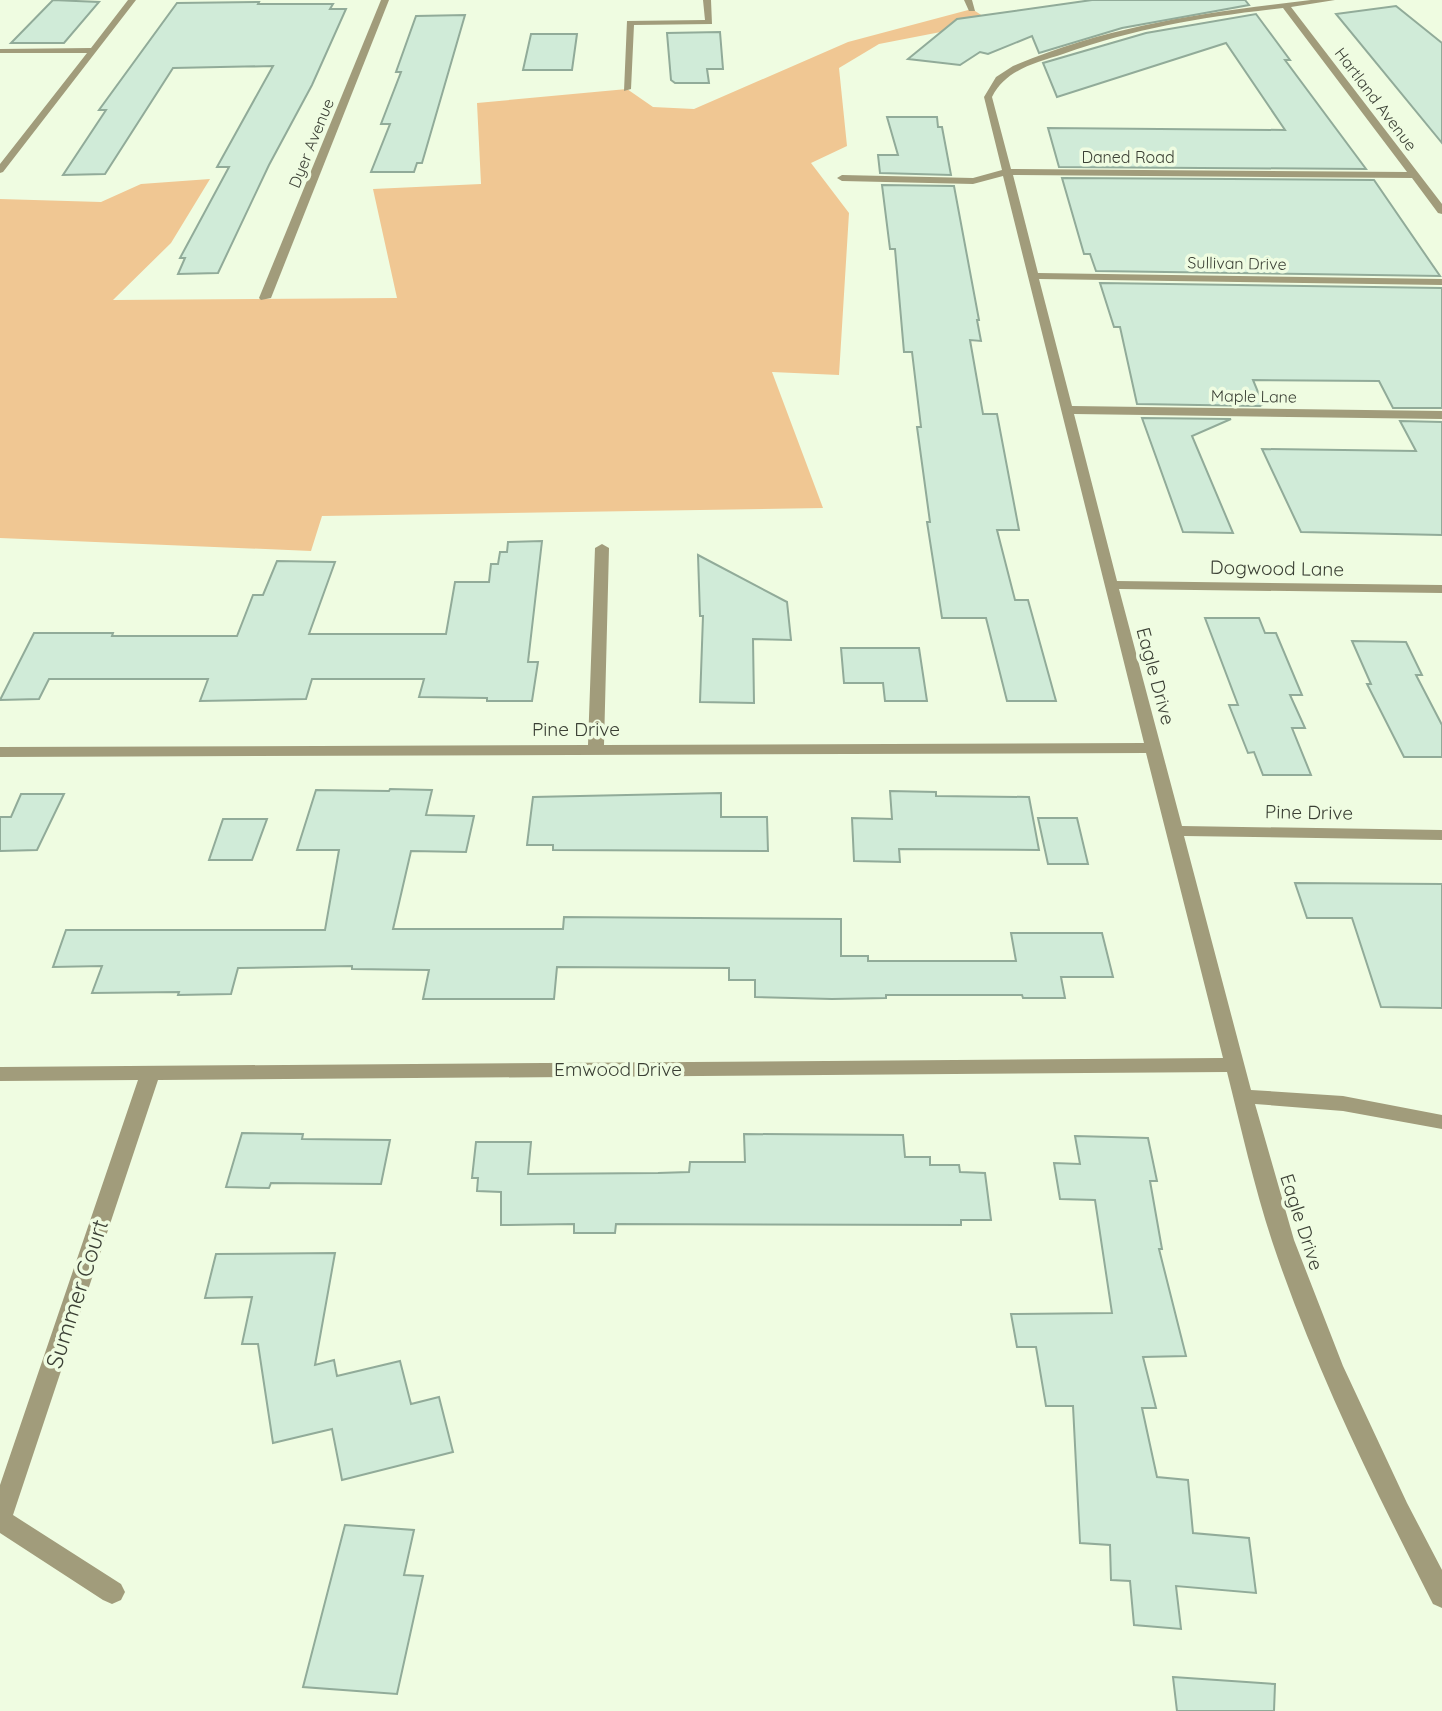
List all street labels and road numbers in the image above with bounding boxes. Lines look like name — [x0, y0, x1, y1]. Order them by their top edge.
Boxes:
street label: Hartland Avenue — [1331, 43, 1421, 155]
street label: Dyer Avenue — [284, 95, 338, 191]
street label: Daned Road — [1081, 147, 1175, 167]
street label: Sullivan Drive — [1187, 252, 1287, 274]
street label: Maple Lane — [1211, 385, 1297, 407]
street label: Dogwood Lane — [1210, 555, 1344, 581]
street label: Eagle Drive — [1131, 625, 1181, 727]
street label: Pine Drive — [532, 717, 620, 741]
street label: Pine Drive — [1265, 799, 1353, 825]
street label: Emwood Drive — [554, 1057, 682, 1081]
street label: Eagle Drive — [1275, 1171, 1329, 1273]
street label: Summer Court — [39, 1216, 114, 1372]

